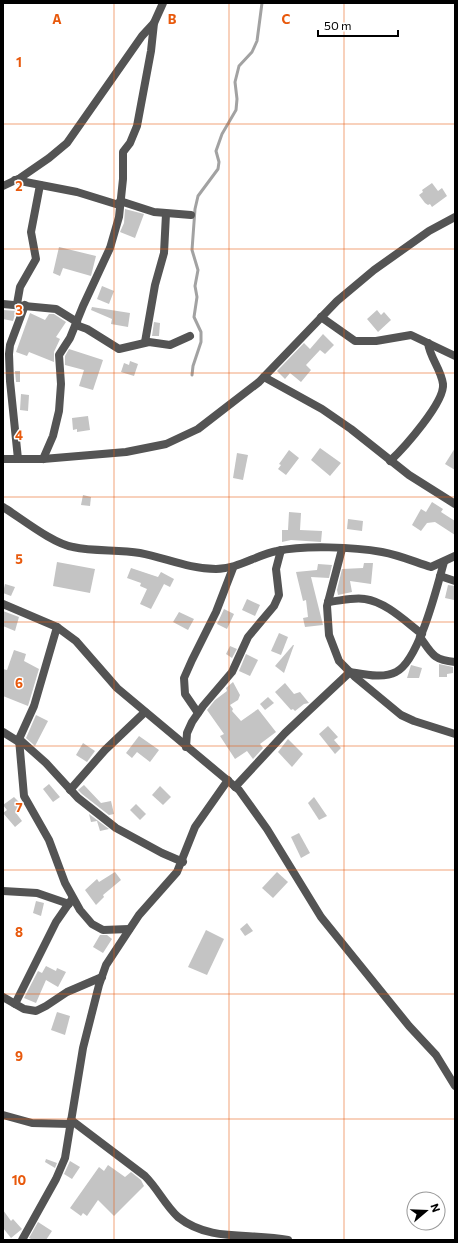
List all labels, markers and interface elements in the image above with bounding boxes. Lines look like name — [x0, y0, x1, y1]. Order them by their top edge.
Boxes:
text: A — [52, 11, 62, 27]
text: B — [168, 11, 177, 27]
text: C — [282, 11, 291, 27]
scale bar — [318, 12, 398, 38]
text: 50 m — [324, 18, 352, 32]
text: 1 — [16, 54, 22, 70]
text: 2 — [15, 178, 23, 194]
text: 3 — [15, 302, 23, 318]
text: 4 — [15, 427, 23, 443]
text: 5 — [15, 551, 23, 567]
text: 6 — [15, 675, 23, 691]
text: 7 — [15, 799, 23, 815]
text: 8 — [15, 924, 23, 940]
text: 9 — [15, 1048, 23, 1064]
text: 10 — [12, 1172, 27, 1188]
north arrow — [406, 1191, 446, 1231]
text: N — [428, 1202, 443, 1214]

